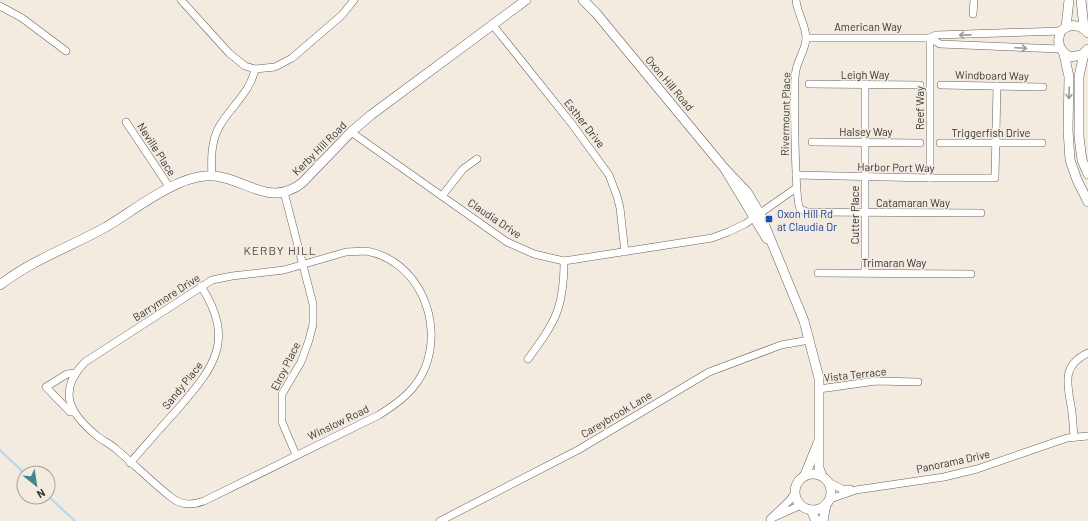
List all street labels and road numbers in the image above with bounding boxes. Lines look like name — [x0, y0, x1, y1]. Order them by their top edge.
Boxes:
street label: American Way — [834, 20, 902, 33]
street label: Oxon Hill Road — [643, 53, 697, 113]
street label: Leigh Way — [841, 68, 889, 81]
street label: Windboard Way — [955, 68, 1029, 82]
street label: Rivermount Place — [778, 72, 792, 156]
street label: Reef Way — [913, 86, 926, 130]
street label: Esther Drive — [562, 96, 608, 150]
street label: Kerby Hill Road — [289, 118, 349, 178]
street label: Neville Place — [135, 120, 179, 178]
street label: Halsey Way — [839, 125, 893, 138]
street label: Triggerfish Drive — [952, 126, 1031, 139]
street label: Harbor Port Way — [857, 160, 935, 174]
street label: Cutter Place — [848, 186, 861, 244]
street label: Claudia Drive — [466, 195, 524, 241]
street label: Catamaran Way — [876, 196, 950, 209]
street label: Trimaran Way — [862, 256, 926, 269]
street label: Barrymore Drive — [130, 270, 202, 324]
street label: Elroy Place — [268, 339, 302, 392]
street label: Sandy Place — [159, 359, 205, 411]
street label: Vista Terrace — [823, 364, 887, 384]
street label: Careybrook Lane — [578, 388, 654, 440]
street label: Winslow Road — [305, 402, 371, 442]
street label: Panorama Drive — [915, 447, 991, 475]

